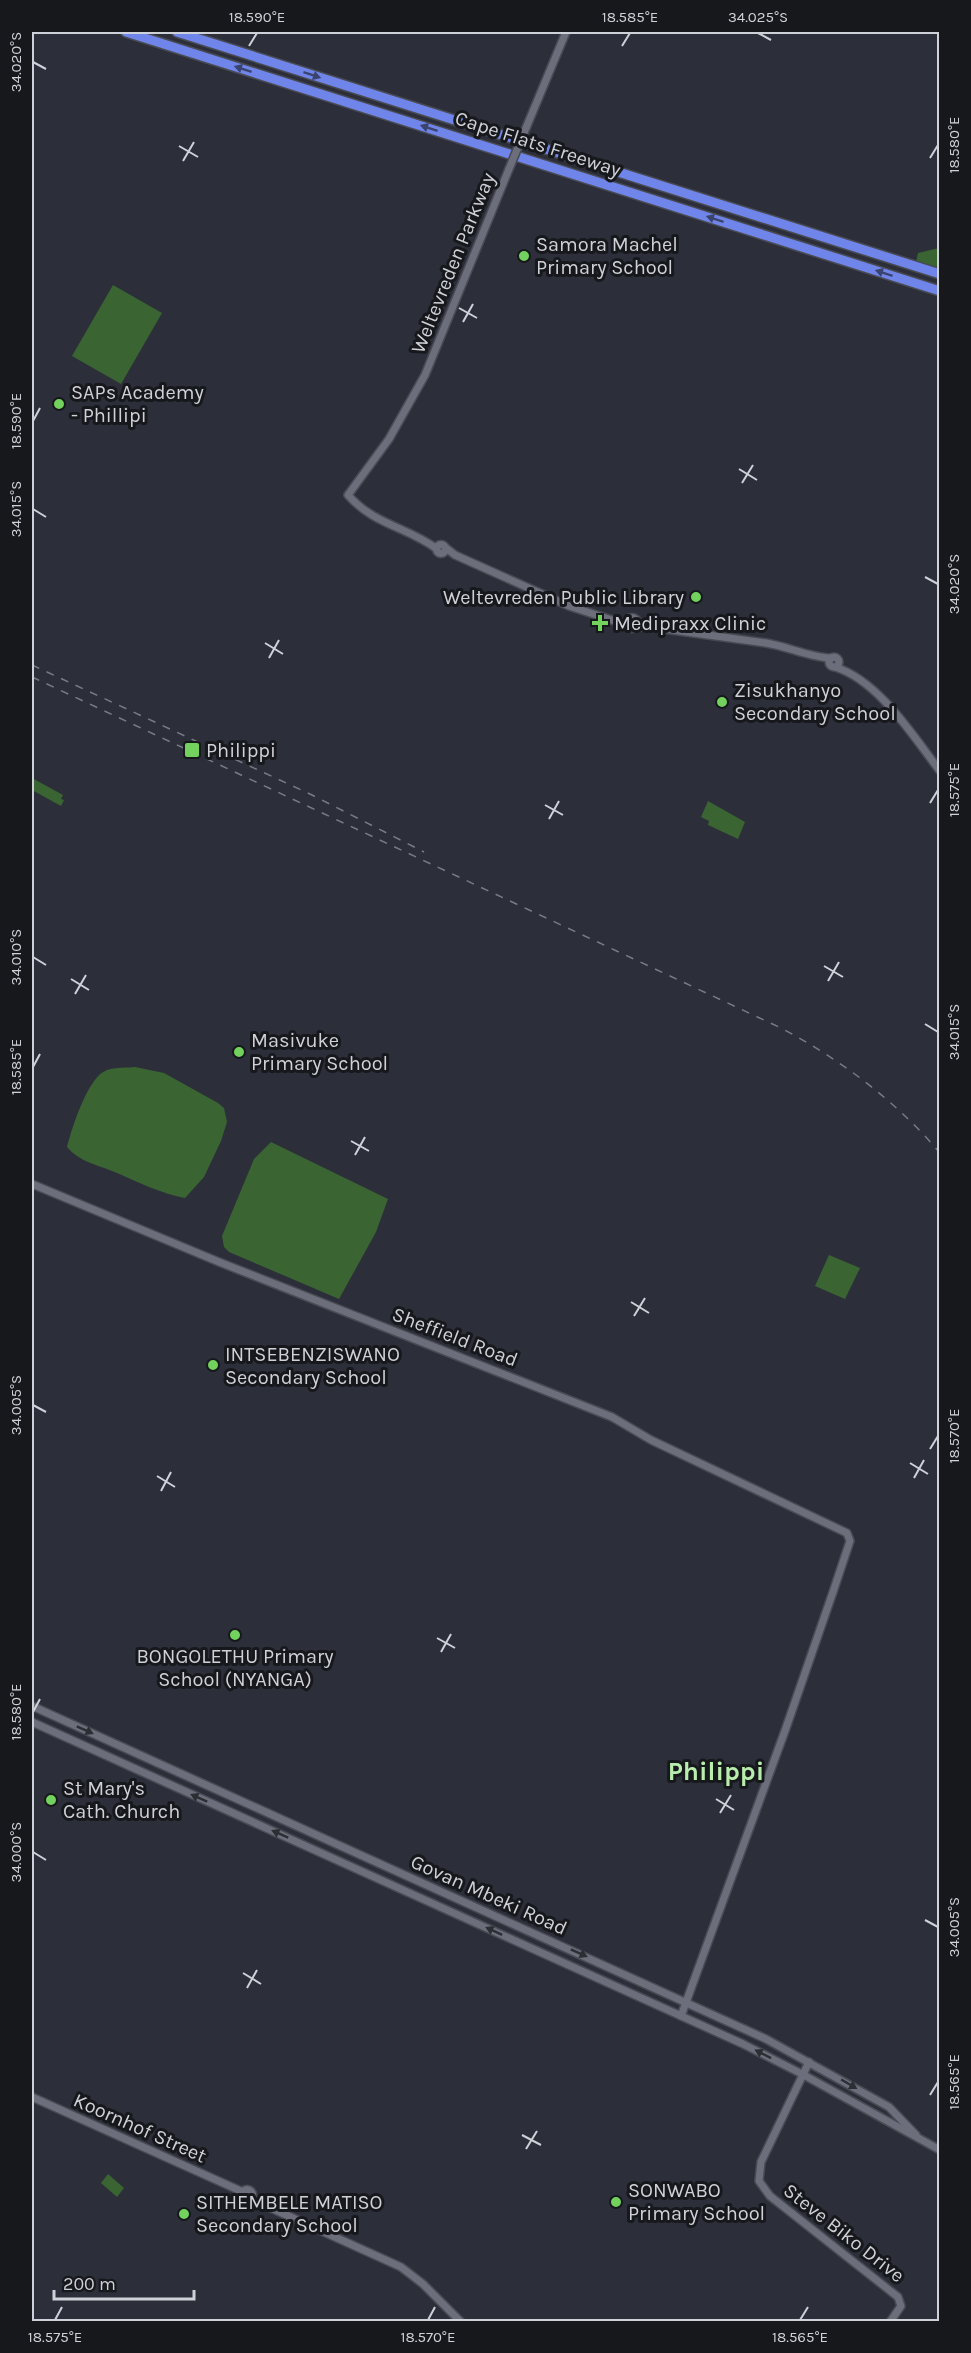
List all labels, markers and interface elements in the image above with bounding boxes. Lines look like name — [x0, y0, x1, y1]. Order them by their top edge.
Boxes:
text: 18.590°E — [229, 8, 285, 26]
text: 18.585°E — [602, 8, 658, 26]
text: 34.025°S — [728, 8, 788, 26]
text: 34.020°S — [7, 32, 25, 92]
one-way arrow — [234, 64, 252, 73]
one-way arrow — [303, 71, 321, 80]
street label: Cape Flats Freeway — [452, 106, 624, 182]
text: 18.580°E — [945, 117, 963, 173]
one-way arrow — [420, 123, 438, 132]
street label: Weltevreden Parkway — [406, 169, 500, 357]
one-way arrow — [706, 214, 724, 223]
place label: Samora Machel Primary School — [536, 233, 678, 279]
marker: Samora Machel Primary School — [517, 249, 531, 263]
one-way arrow — [875, 268, 893, 277]
place label: SAPs Academy - Phillipi — [71, 381, 204, 427]
text: 18.590°E — [7, 393, 25, 449]
marker: SAPs Academy - Phillipi — [52, 397, 66, 411]
text: 34.015°S — [7, 481, 25, 537]
text: 34.020°S — [945, 554, 963, 614]
place label: Weltevreden Public Library — [443, 586, 684, 609]
marker: Weltevreden Public Library — [689, 590, 703, 604]
place label: Medipraxx Clinic — [614, 612, 766, 635]
marker: Medipraxx Clinic — [591, 614, 609, 632]
place label: Zisukhanyo Secondary School — [734, 679, 896, 725]
marker: Zisukhanyo Secondary School — [715, 695, 729, 709]
place label: Philippi — [206, 739, 276, 762]
marker: Philippi — [183, 741, 201, 759]
text: 18.575°E — [945, 763, 963, 817]
text: 34.010°S — [7, 929, 25, 985]
text: 34.015°S — [945, 1004, 963, 1060]
place label: Masivuke Primary School — [251, 1029, 388, 1075]
text: 18.585°E — [7, 1039, 25, 1095]
marker: Masivuke Primary School — [232, 1045, 246, 1059]
street label: Sheffield Road — [389, 1302, 521, 1372]
place label: INTSEBENZISWANO Secondary School — [225, 1343, 400, 1389]
marker: INTSEBENZISWANO Secondary School — [206, 1358, 220, 1372]
text: 34.005°S — [7, 1375, 25, 1435]
text: 18.570°E — [945, 1409, 963, 1463]
marker: BONGOLETHU Primary School (NYANGA) — [228, 1628, 242, 1642]
place label: BONGOLETHU Primary School (NYANGA) — [136, 1645, 334, 1691]
text: 18.580°E — [7, 1684, 25, 1740]
one-way arrow — [76, 1725, 94, 1735]
district label: Philippi — [668, 1756, 764, 1787]
place label: St Mary's Cath. Church — [63, 1777, 180, 1823]
marker: St Mary's Cath. Church — [44, 1793, 58, 1807]
one-way arrow — [191, 1793, 208, 1802]
text: 34.000°S — [7, 1822, 25, 1882]
one-way arrow — [270, 1829, 288, 1839]
street label: Govan Mbeki Road — [407, 1850, 571, 1940]
text: 34.005°S — [945, 1897, 963, 1957]
one-way arrow — [485, 1927, 502, 1936]
one-way arrow — [570, 1949, 587, 1958]
one-way arrow — [754, 2049, 772, 2059]
text: 18.565°E — [945, 2054, 963, 2110]
one-way arrow — [841, 2079, 858, 2089]
street label: Koornhof Street — [70, 2088, 210, 2168]
place label: SONWABO Primary School — [628, 2179, 765, 2225]
street label: Steve Biko Drive — [779, 2179, 909, 2287]
place label: SITHEMBELE MATISO Secondary School — [196, 2191, 382, 2237]
marker: SONWABO Primary School — [609, 2195, 623, 2209]
marker: SITHEMBELE MATISO Secondary School — [177, 2207, 191, 2221]
scale bar — [54, 2263, 194, 2301]
text: 200 m — [63, 2273, 116, 2295]
text: 18.575°E — [28, 2328, 82, 2346]
text: 18.570°E — [401, 2328, 455, 2346]
text: 18.565°E — [772, 2328, 828, 2346]

